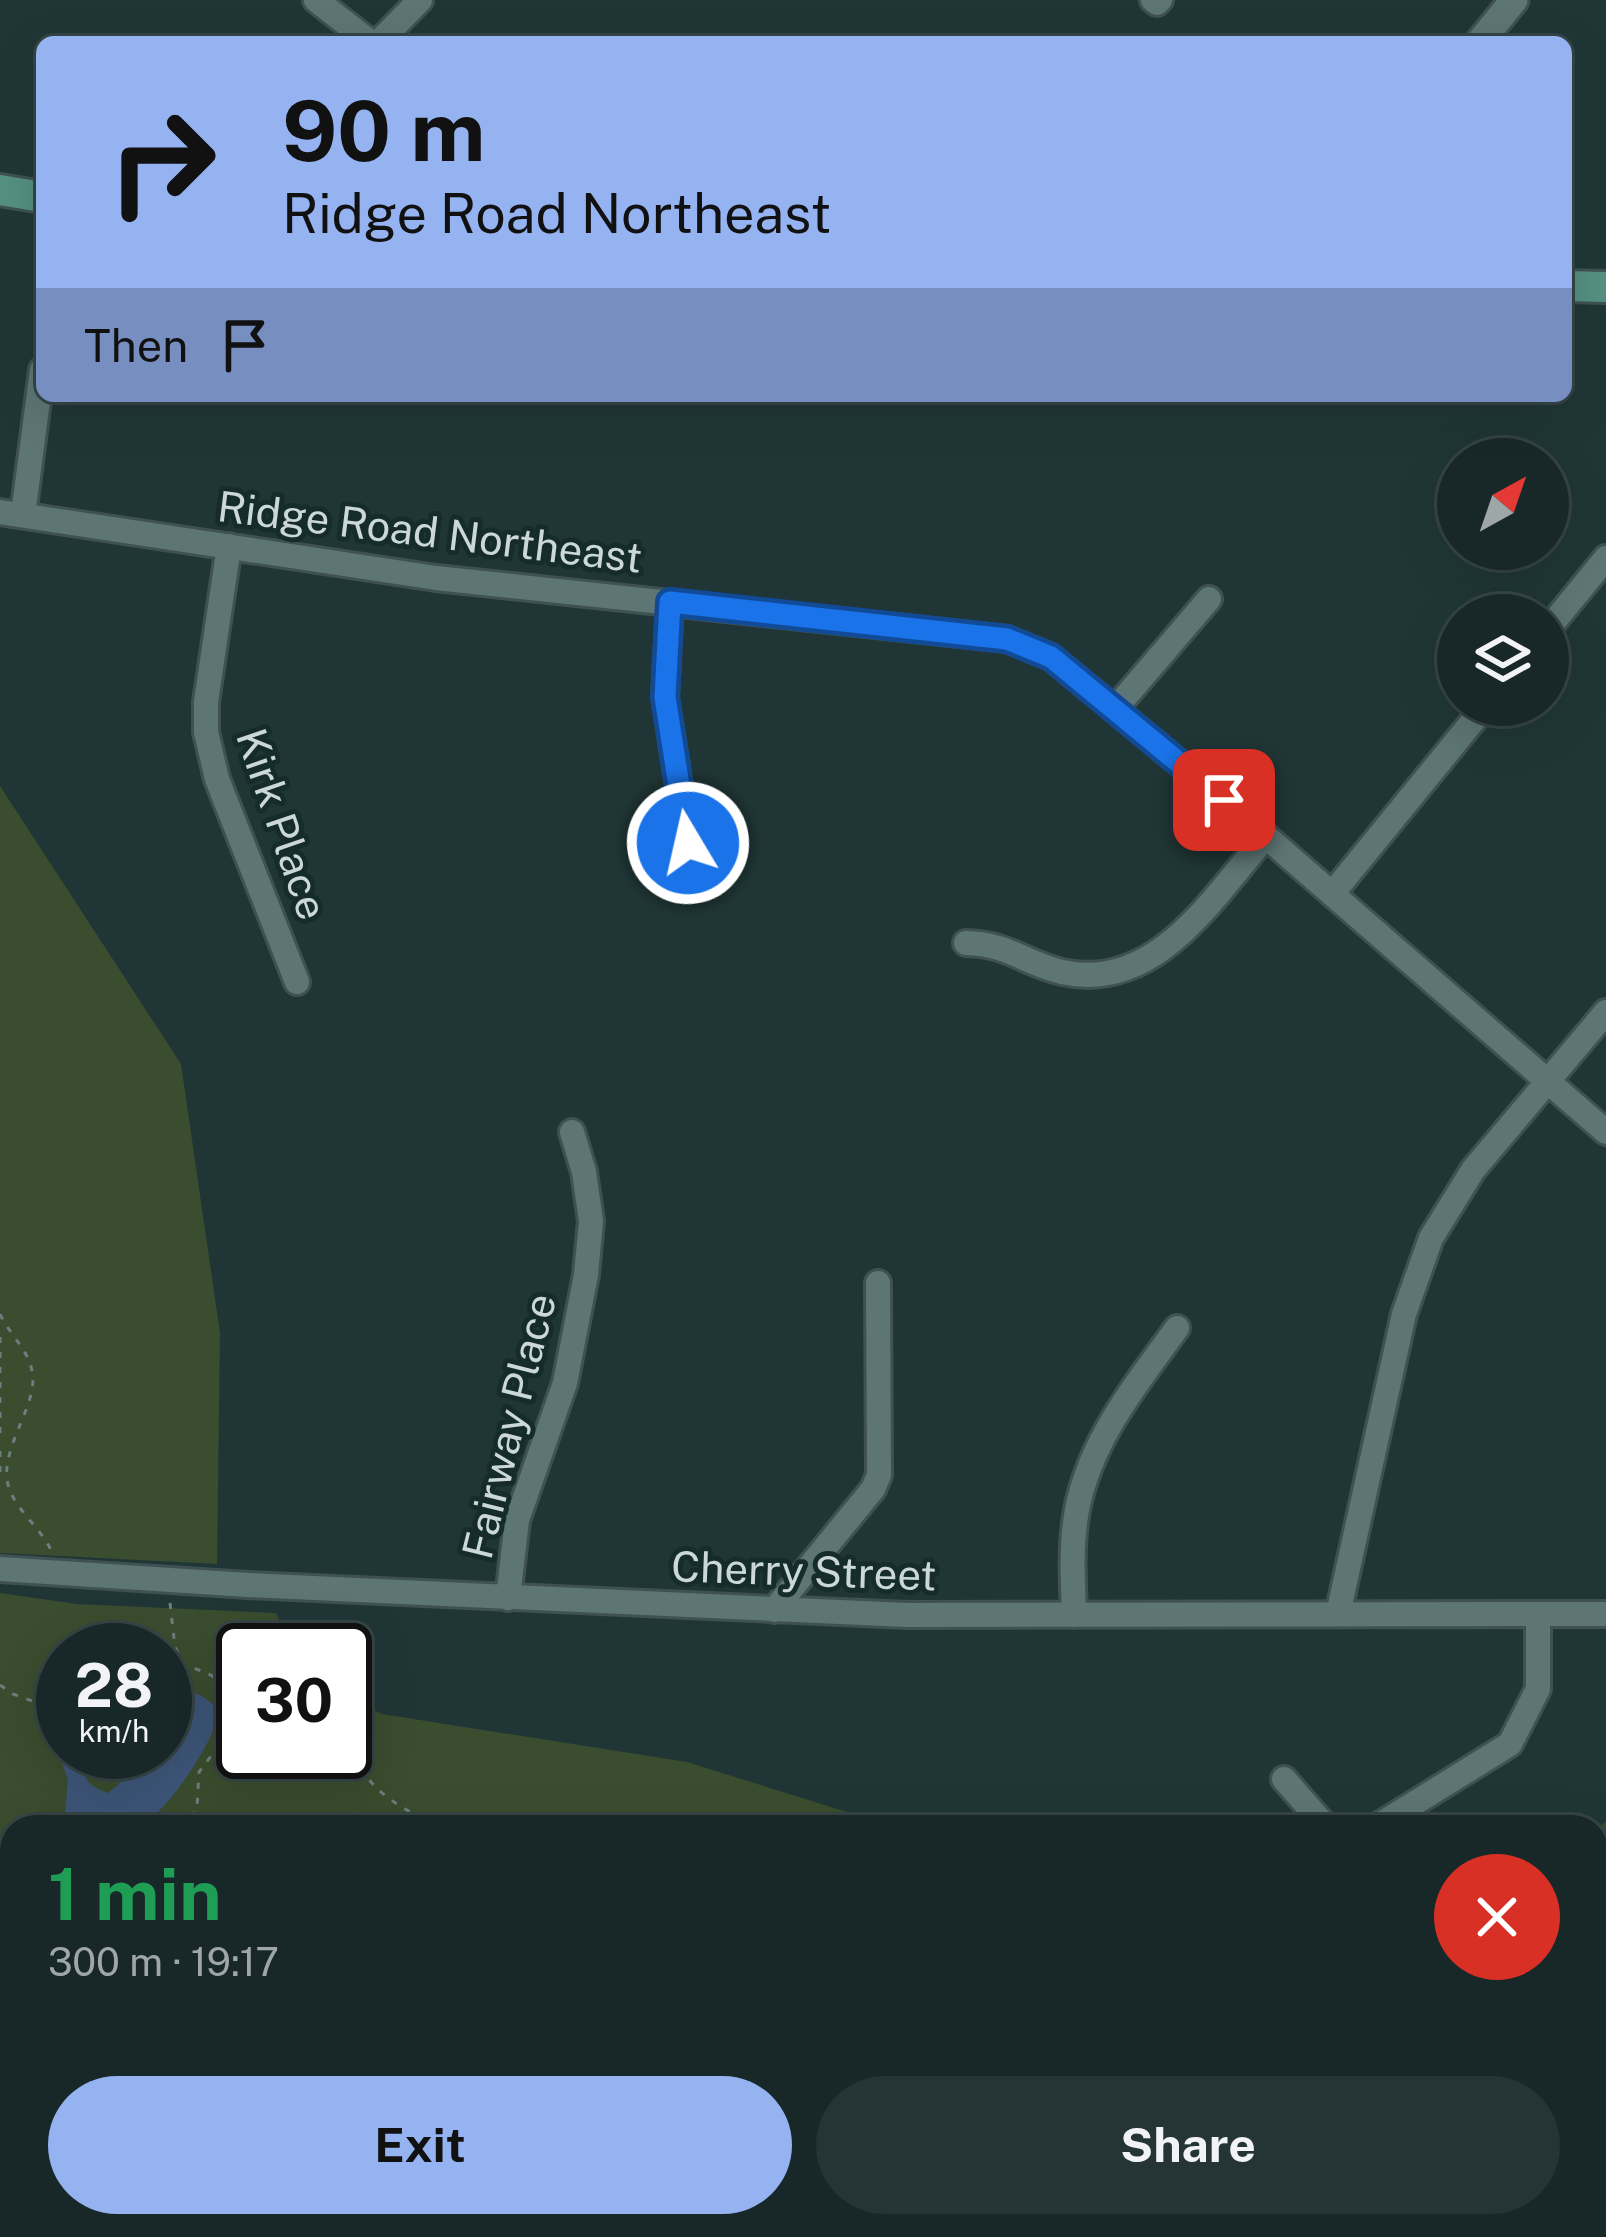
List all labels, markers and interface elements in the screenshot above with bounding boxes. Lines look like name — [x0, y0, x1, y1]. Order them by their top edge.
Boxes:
text: 90 m — [282, 81, 485, 180]
icon: right — [84, 84, 240, 240]
text: Ridge Road Northeast — [282, 182, 832, 245]
icon: arrive — [212, 312, 278, 378]
text: Then — [84, 319, 188, 372]
north arrow — [1437, 438, 1569, 570]
map controls — [1437, 438, 1569, 726]
street label: Ridge Road Northeast — [215, 481, 645, 582]
button: layers — [1437, 594, 1569, 726]
street label: Kirk Place — [227, 722, 338, 926]
pin — [1173, 749, 1275, 851]
icon: arrive — [1191, 767, 1257, 833]
position arrow — [625, 780, 751, 906]
street label: Fairway Place — [452, 1288, 565, 1564]
street label: Cherry Street — [670, 1541, 938, 1600]
speed limit sign: 30 — [216, 1623, 372, 1779]
text: 28 — [75, 1650, 153, 1721]
text: km/h — [79, 1713, 149, 1749]
text: 1 min — [48, 1852, 222, 1936]
button: close — [1434, 1854, 1560, 1980]
text: 300 m · 19:17 — [48, 1939, 279, 1985]
button: Exit — [48, 2076, 792, 2214]
button: Share — [816, 2076, 1560, 2214]

